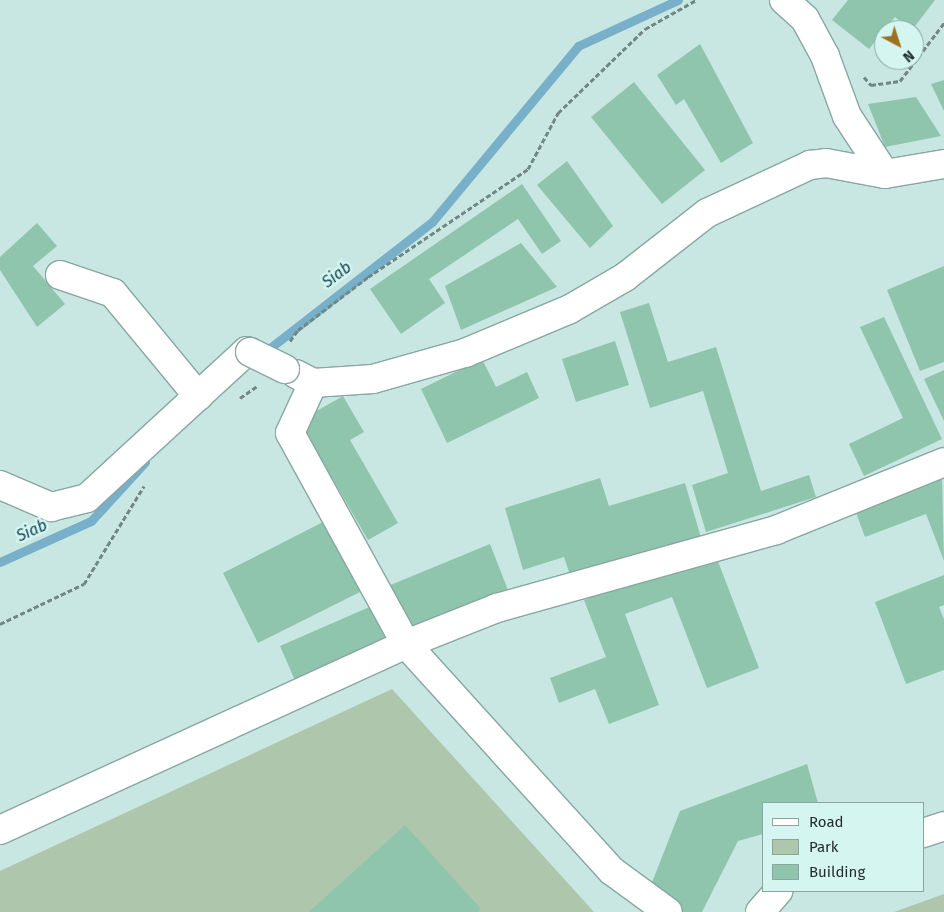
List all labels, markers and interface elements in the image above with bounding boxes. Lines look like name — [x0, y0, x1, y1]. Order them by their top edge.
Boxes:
north arrow — [874, 20, 924, 70]
text: N — [899, 47, 917, 66]
water label: Siab — [319, 258, 355, 292]
water label: Siab — [14, 516, 50, 546]
legend — [762, 802, 924, 892]
text: Road — [809, 813, 844, 831]
text: Park — [809, 838, 839, 856]
text: Building — [809, 863, 865, 881]

